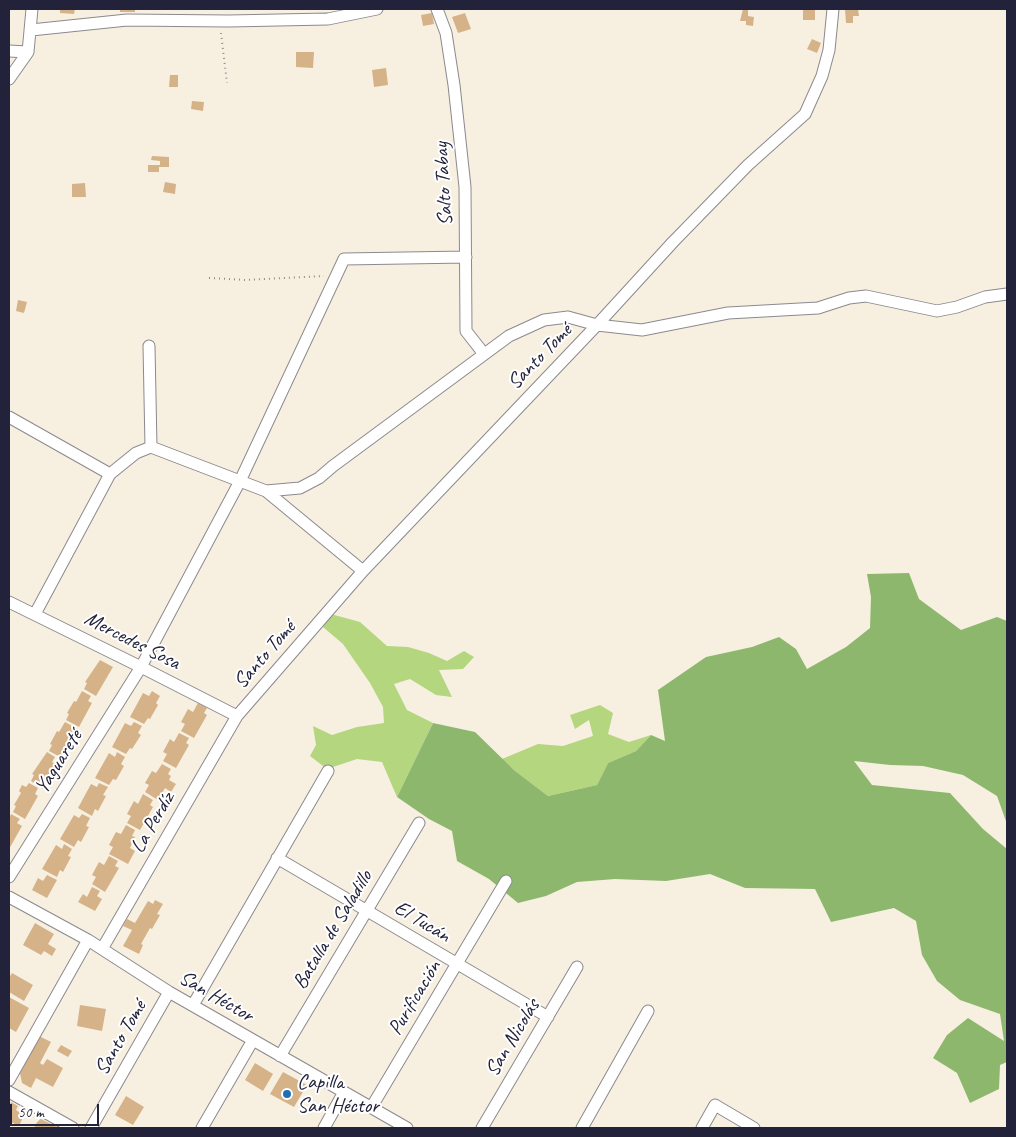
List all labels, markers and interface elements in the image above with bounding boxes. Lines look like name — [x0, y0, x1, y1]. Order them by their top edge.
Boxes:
street label: Salto Tabay — [429, 142, 459, 226]
street label: Santo Tomé — [503, 319, 577, 395]
street label: Mercedes Sosa — [80, 606, 184, 676]
street label: Santo Tomé — [229, 616, 301, 694]
street label: Yaguareté — [30, 726, 88, 798]
street label: La Perdíz — [126, 788, 180, 858]
street label: Batalla de Saladillo — [288, 866, 378, 994]
street label: El Tucán — [389, 895, 455, 949]
street label: Purificación — [383, 956, 447, 1040]
street label: San Héctor — [174, 966, 258, 1028]
street label: San Nicolás — [480, 995, 546, 1081]
street label: Santo Tomé — [90, 996, 152, 1080]
place label: Capilla San Héctor — [297, 1069, 379, 1119]
marker: Capilla San Héctor — [281, 1088, 293, 1100]
scale bar — [12, 1094, 101, 1126]
text: 50 m — [18, 1103, 44, 1122]

